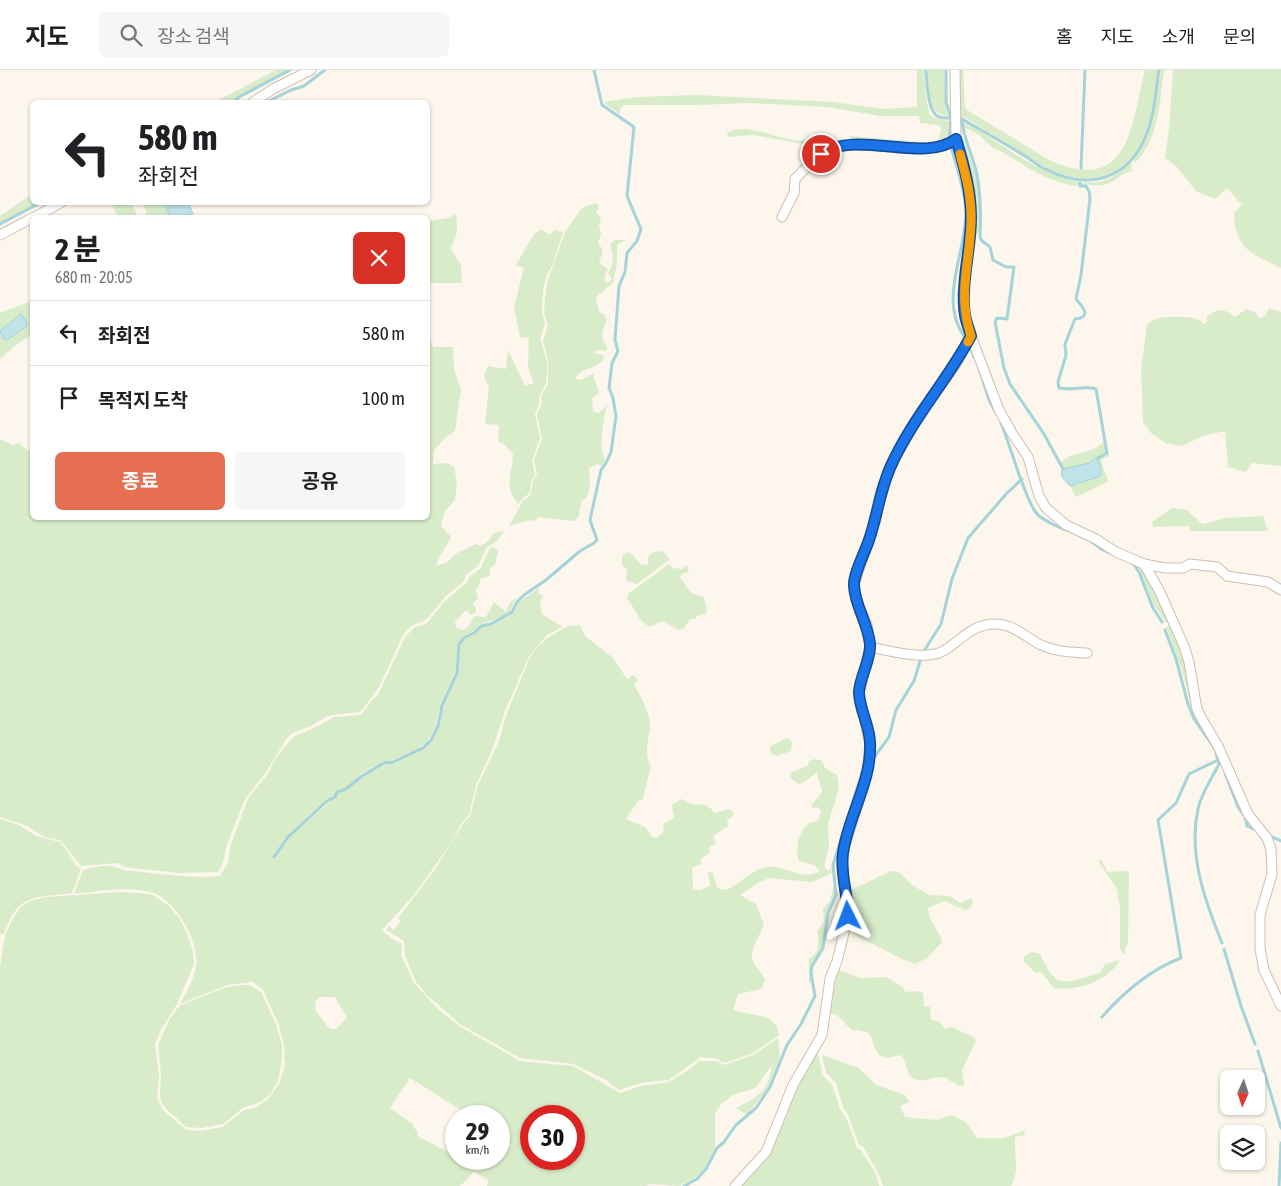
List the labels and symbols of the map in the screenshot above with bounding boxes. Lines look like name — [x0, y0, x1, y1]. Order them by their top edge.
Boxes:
pin — [800, 133, 842, 175]
position arrow — [821, 889, 873, 941]
north arrow — [1220, 1070, 1265, 1115]
speed limit sign: 30 — [520, 1105, 585, 1170]

